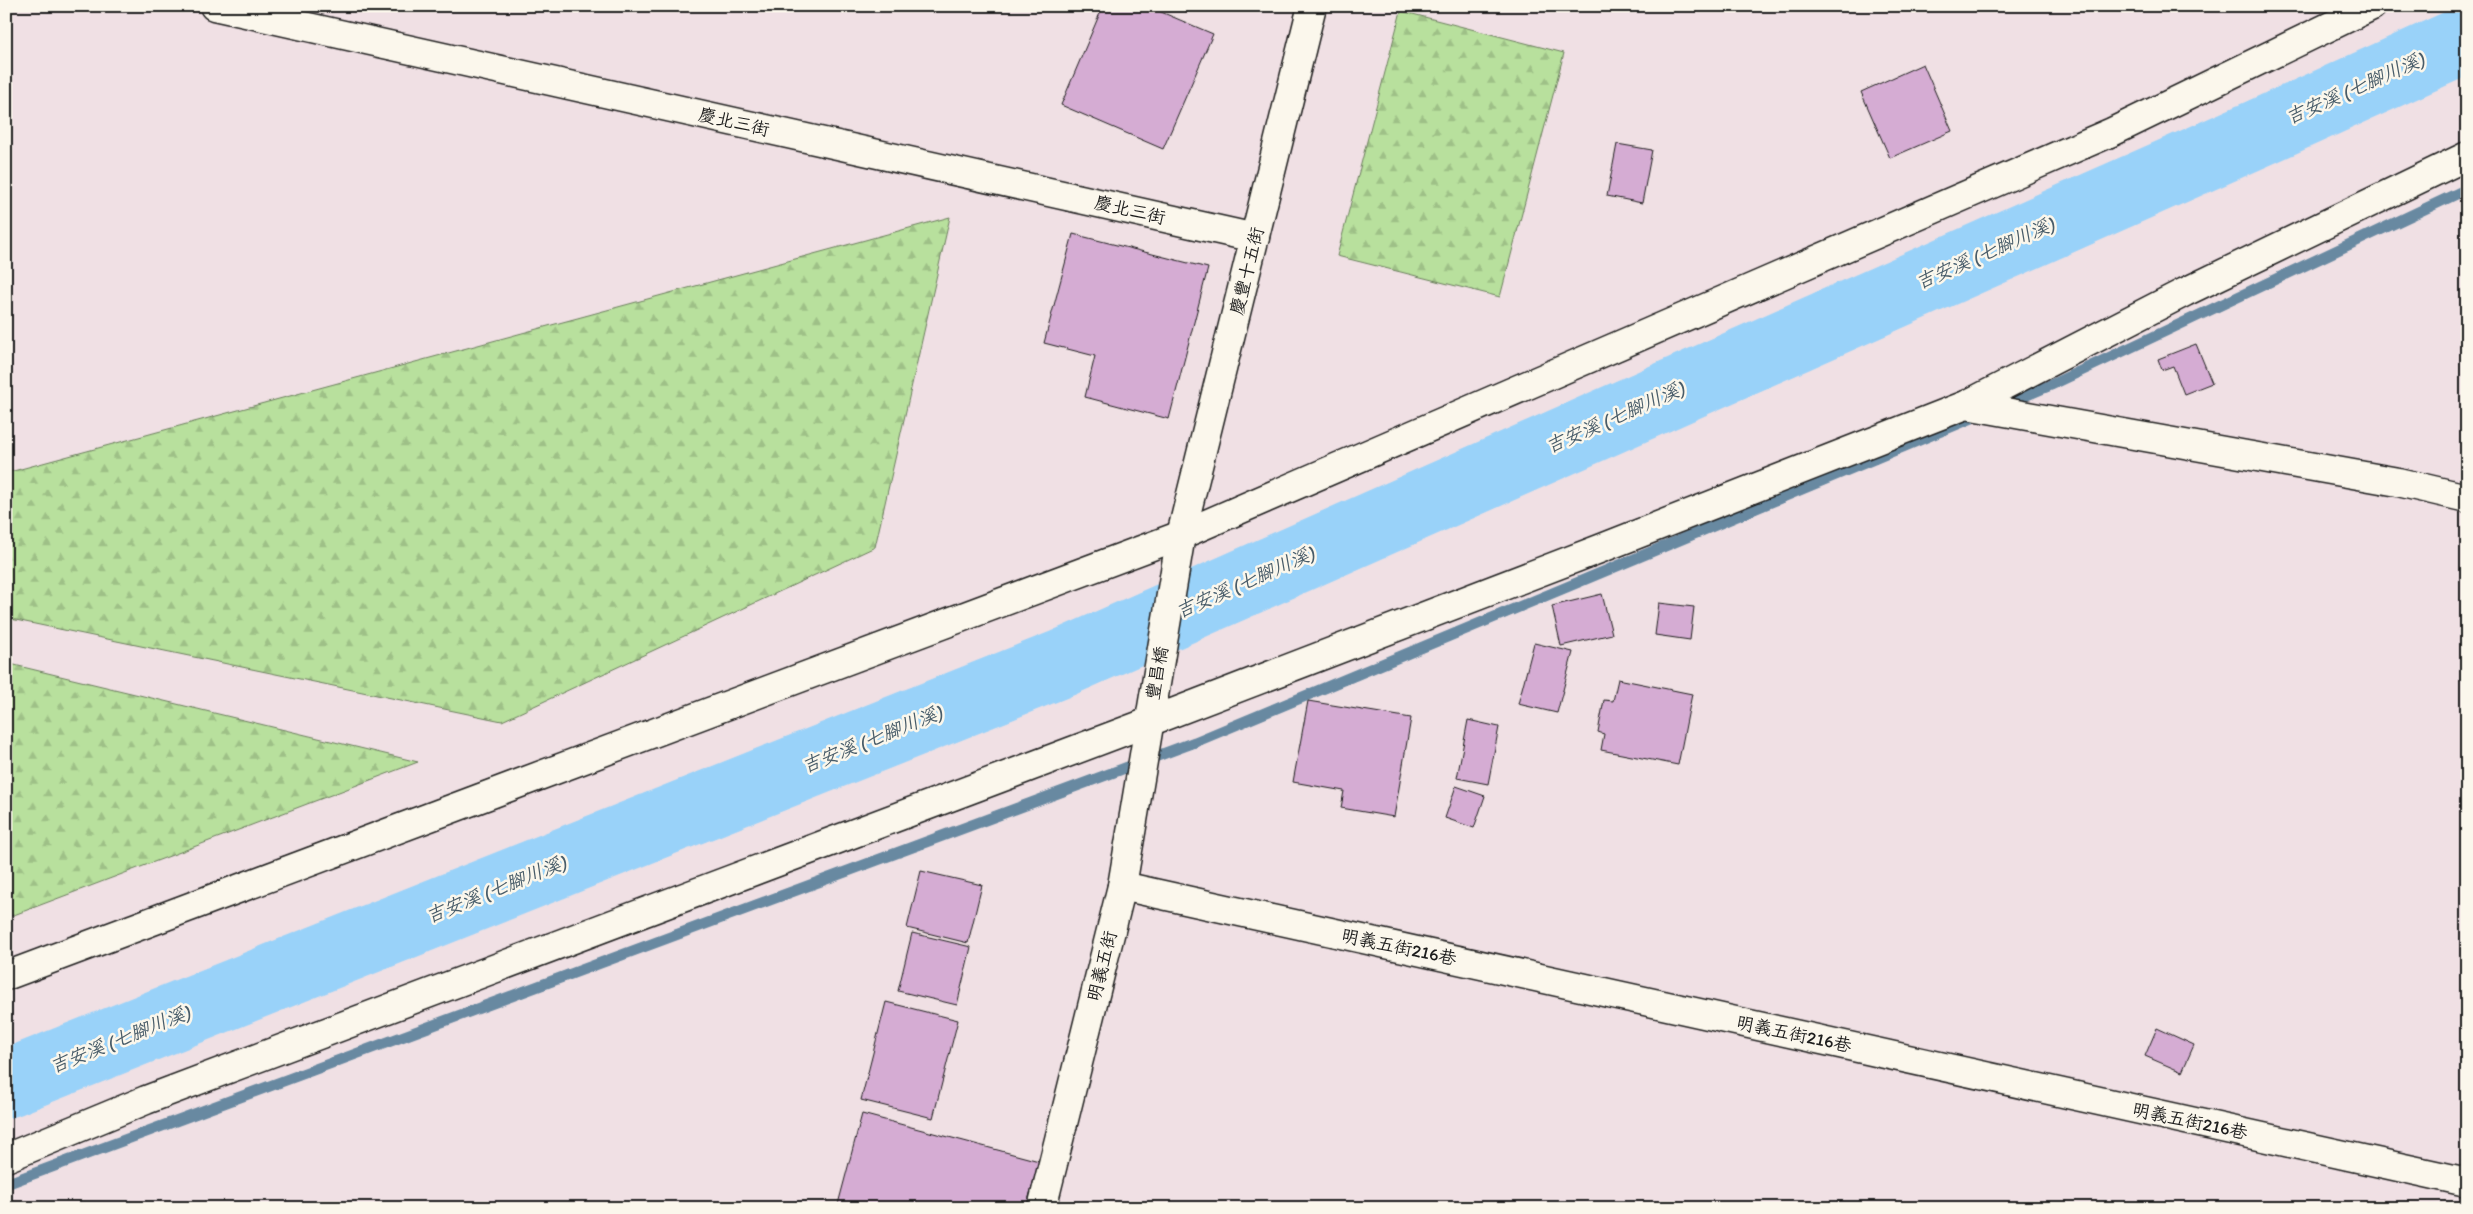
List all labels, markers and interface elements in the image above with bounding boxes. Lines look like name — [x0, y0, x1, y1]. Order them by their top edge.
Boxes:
water label: 吉安溪 (七腳川溪) — [2282, 47, 2429, 129]
street label: 慶北三街 — [696, 103, 772, 141]
street label: 慶北三街 — [1092, 191, 1168, 229]
water label: 吉安溪 (七腳川溪) — [1912, 212, 2059, 294]
street label: 慶豐十五街 — [1225, 225, 1269, 317]
water label: 吉安溪 (七腳川溪) — [1542, 376, 1689, 458]
water label: 吉安溪 (七腳川溪) — [1172, 541, 1319, 623]
street label: 豐昌橋 — [1141, 645, 1173, 701]
water label: 吉安溪 (七腳川溪) — [798, 700, 946, 778]
water label: 吉安溪 (七腳川溪) — [422, 850, 570, 928]
street label: 明義五街216巷 — [1339, 924, 1459, 970]
street label: 明義五街 — [1083, 928, 1121, 1004]
water label: 吉安溪 (七腳川溪) — [46, 1000, 194, 1078]
street label: 明義五街216巷 — [1734, 1011, 1854, 1057]
street label: 明義五街216巷 — [2130, 1098, 2250, 1144]

